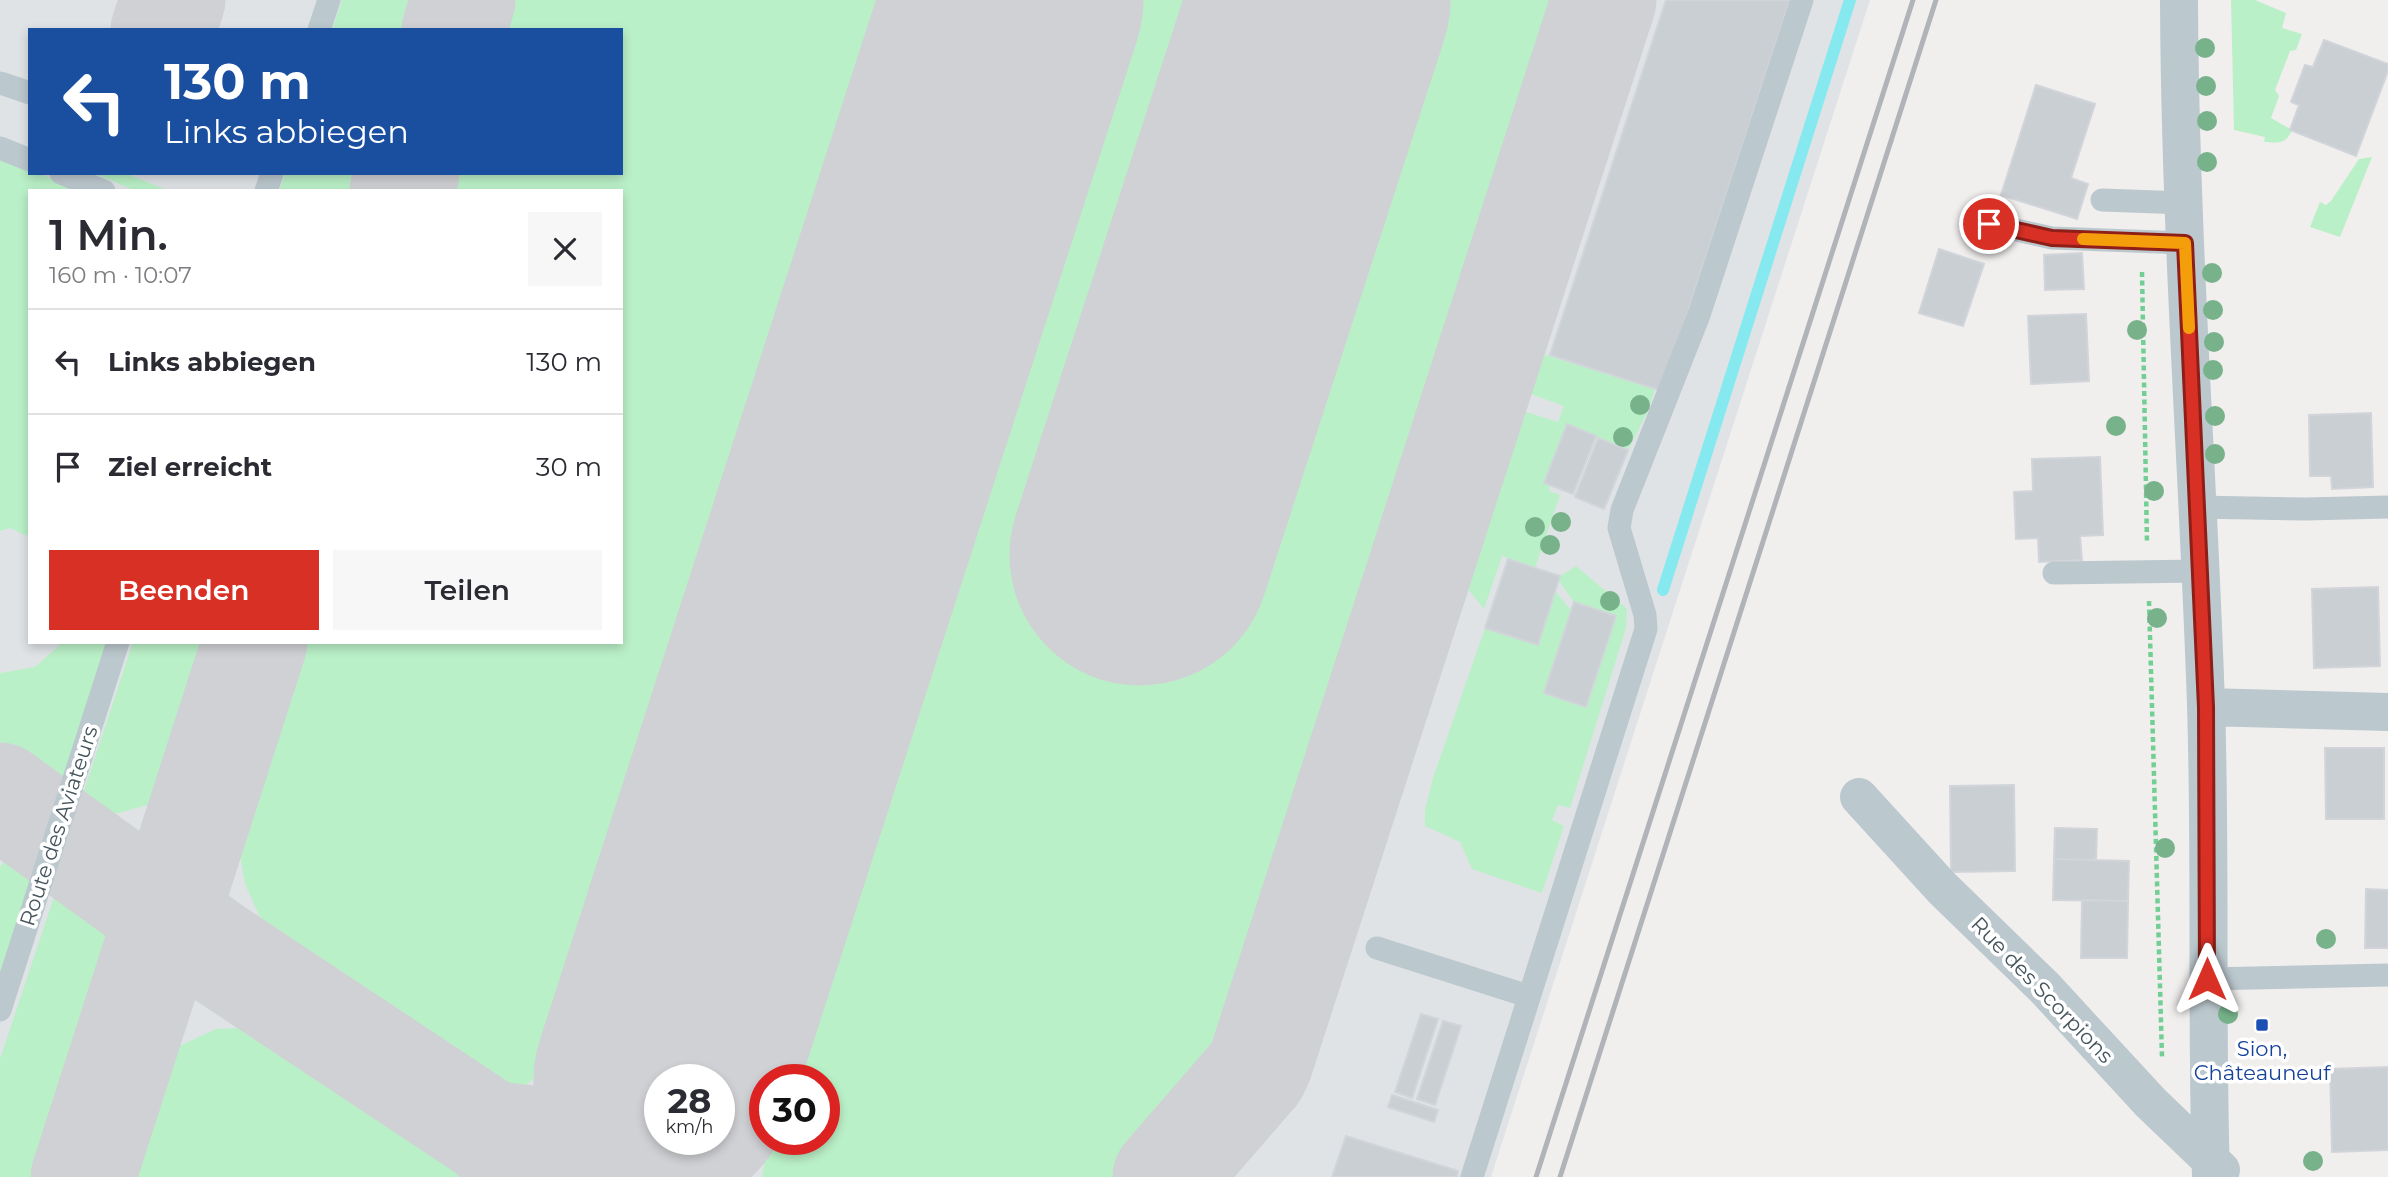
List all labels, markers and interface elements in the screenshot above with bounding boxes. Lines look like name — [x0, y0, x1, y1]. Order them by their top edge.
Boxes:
text: 130 m — [164, 52, 311, 111]
icon: left — [49, 56, 140, 147]
text: Links abbiegen — [164, 112, 409, 151]
pin — [1959, 194, 2019, 254]
icon: arrive — [1970, 205, 2008, 243]
text: 1 Min. — [49, 209, 168, 261]
button: close — [528, 212, 602, 286]
text: 160 m · 10:07 — [49, 261, 192, 289]
icon: left — [49, 343, 87, 381]
text: Links abbiegen — [108, 346, 316, 378]
text: 130 m — [526, 346, 602, 378]
icon: arrive — [49, 448, 87, 486]
text: Ziel erreicht — [108, 451, 272, 483]
text: 30 m — [536, 451, 602, 483]
button: Beenden — [49, 550, 319, 630]
button: Teilen — [333, 550, 602, 630]
street label: Route des Aviateurs — [14, 723, 103, 929]
street label: Rue des Scorpions — [1966, 911, 2119, 1068]
position arrow — [2170, 942, 2244, 1016]
marker: Sion, Châteauneuf — [2254, 1017, 2270, 1033]
place label: Sion, Châteauneuf — [2194, 1036, 2331, 1085]
speed limit sign: 30 — [749, 1064, 840, 1155]
text: 28 — [668, 1079, 711, 1122]
text: km/h — [665, 1116, 714, 1138]

